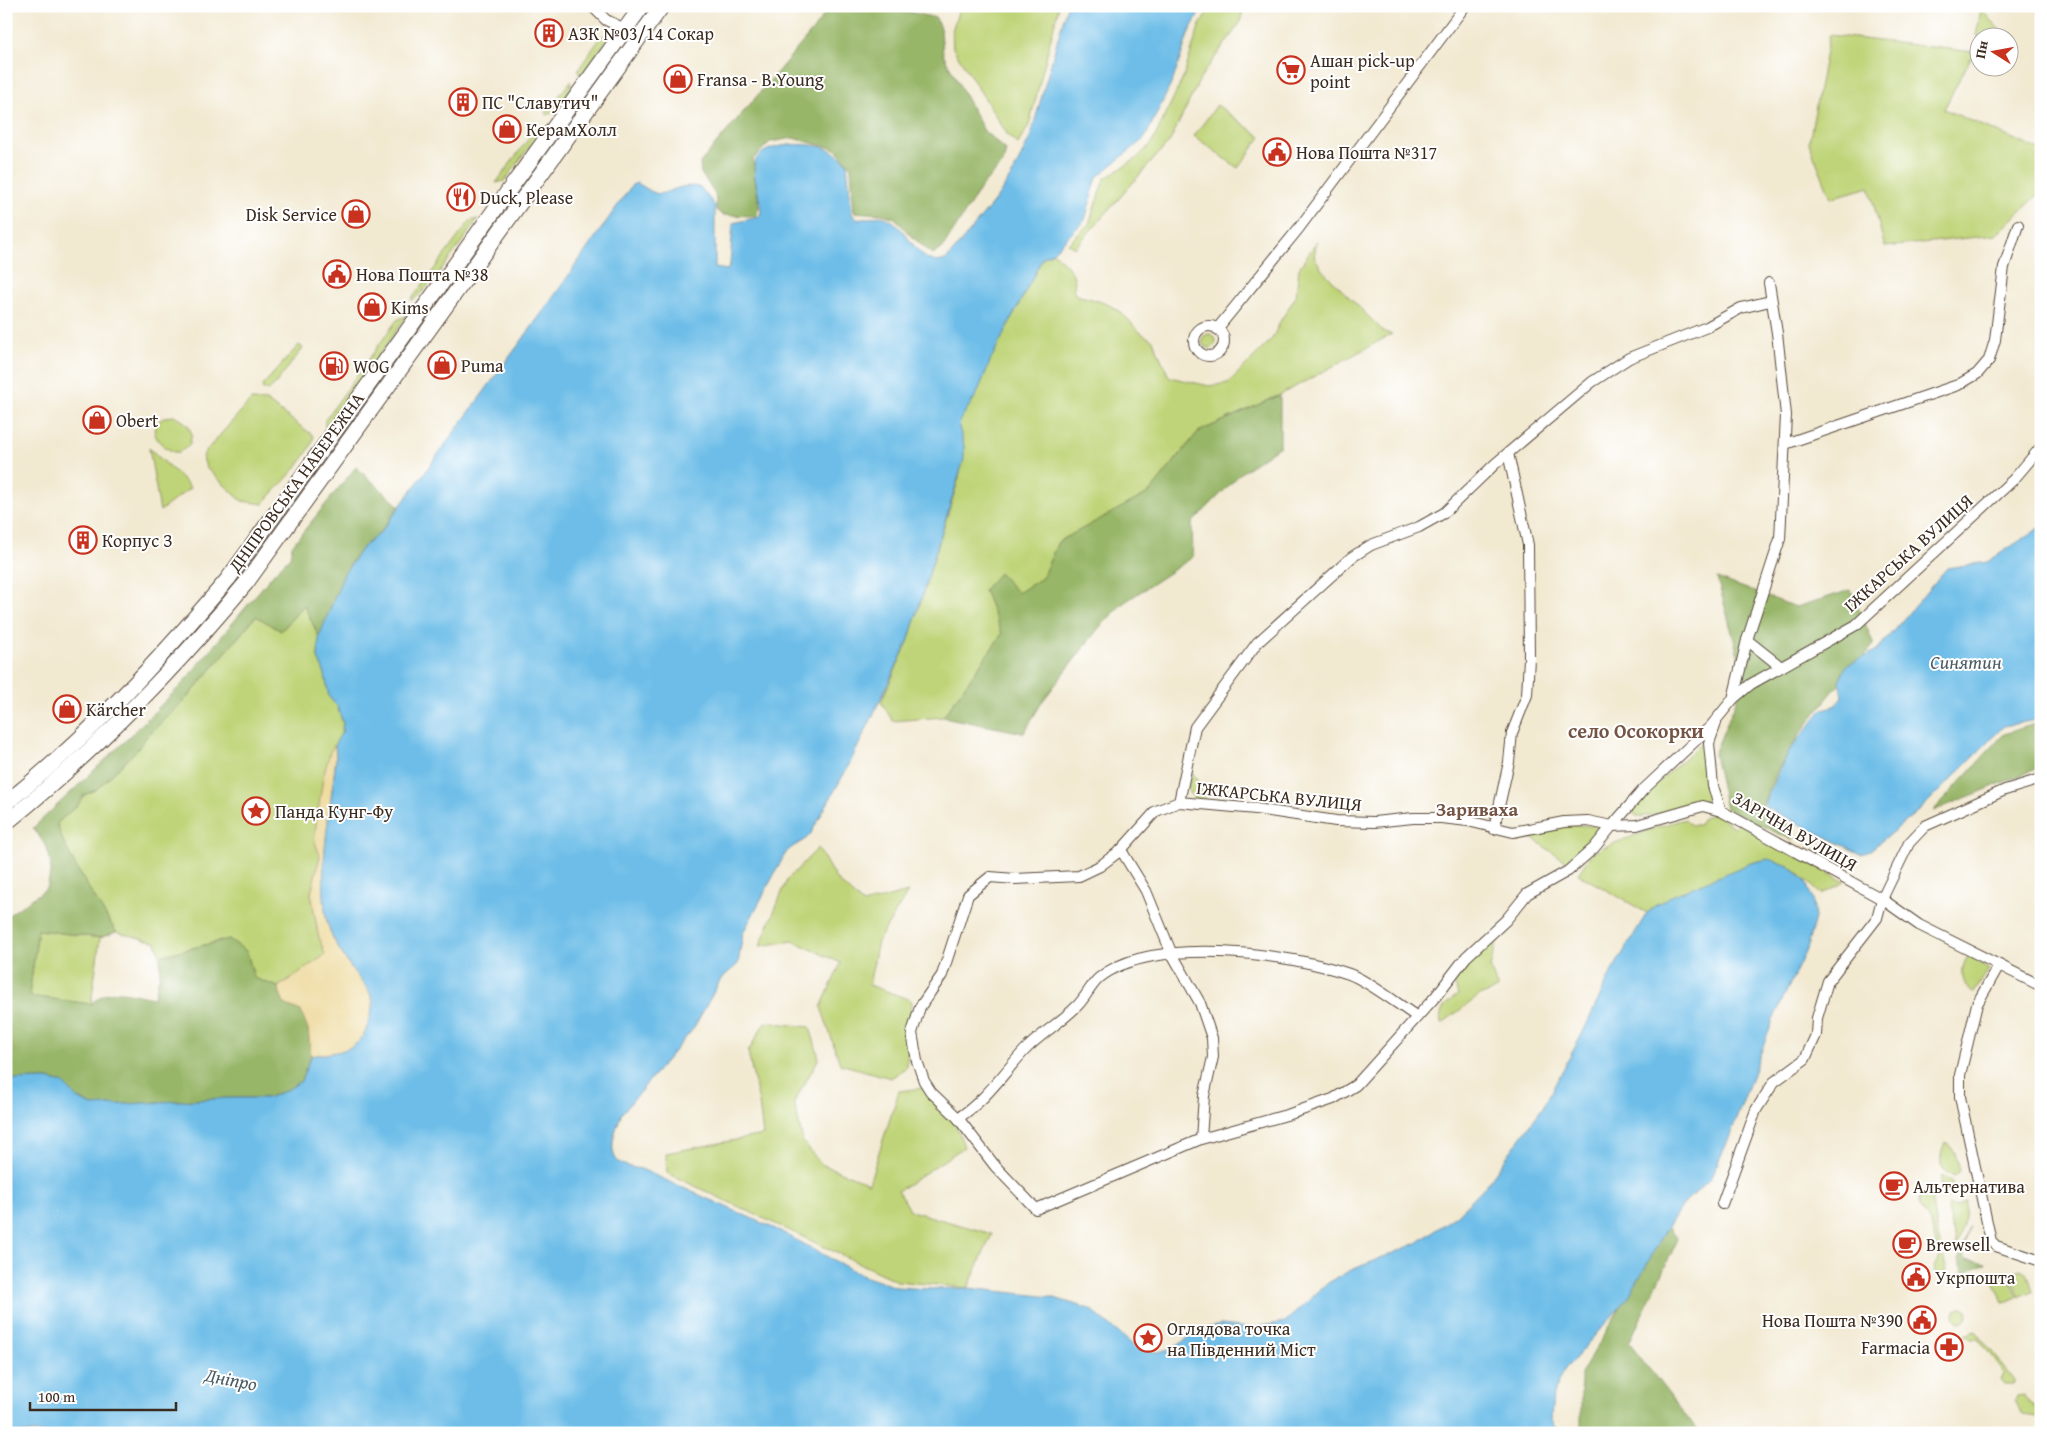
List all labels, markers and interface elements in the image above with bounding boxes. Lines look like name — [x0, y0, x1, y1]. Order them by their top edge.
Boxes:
building icon: АЗК №03/14 Сокар — [534, 18, 564, 48]
place label: АЗК №03/14 Сокар — [568, 20, 714, 47]
north arrow — [1970, 28, 2020, 78]
text: Пн — [1970, 38, 1993, 60]
place label: Ашан pick-up point — [1310, 47, 1415, 95]
supermarket icon: Ашан pick-up point — [1276, 55, 1306, 85]
shop icon: Fransa - B.Young — [663, 64, 693, 94]
place label: Fransa - B.Young — [697, 66, 824, 93]
building icon: ПС "Славутич" — [448, 87, 478, 117]
place label: ПС "Славутич" — [482, 89, 598, 116]
shop icon: КерамХолл — [492, 114, 522, 144]
place label: КерамХолл — [526, 116, 617, 143]
public building icon: Нова Пошта №317 — [1262, 137, 1292, 167]
place label: Нова Пошта №317 — [1296, 139, 1437, 166]
restaurant icon: Duck, Please — [446, 182, 476, 212]
place label: Duck, Please — [480, 184, 573, 211]
shop icon: Disk Service — [341, 199, 371, 229]
place label: Disk Service — [246, 201, 337, 228]
public building icon: Нова Пошта №38 — [322, 259, 352, 289]
place label: Нова Пошта №38 — [356, 261, 488, 288]
shop icon: Kims — [357, 292, 387, 322]
place label: Kims — [391, 294, 429, 321]
shop icon: Puma — [427, 350, 457, 380]
fuel station icon: WOG — [319, 351, 349, 381]
place label: Puma — [461, 352, 504, 379]
place label: WOG — [353, 353, 390, 380]
street label: ДНІПРОВСЬКА НАБЕРЕЖНА — [221, 386, 371, 579]
shop icon: Obert — [82, 405, 112, 435]
place label: Obert — [116, 407, 159, 434]
street label: ІЖКАРСЬКА ВУЛИЦЯ — [1837, 487, 1979, 619]
building icon: Корпус З — [68, 525, 98, 555]
place label: Корпус З — [102, 527, 173, 554]
water label: Синятин — [1930, 648, 2002, 676]
shop icon: Kärcher — [52, 694, 82, 724]
place label: Kärcher — [86, 696, 147, 723]
district label: село Осокорки — [1568, 716, 1704, 745]
street label: ІЖКАРСЬКА ВУЛИЦЯ — [1195, 774, 1363, 818]
street label: ЗАРІЧНА ВУЛИЦЯ — [1728, 784, 1863, 878]
district label: Зариваха — [1436, 795, 1519, 823]
place icon: Панда Кунг-Фу — [241, 796, 271, 826]
place label: Панда Кунг-Фу — [275, 798, 393, 825]
cafe icon: Альтернатива — [1879, 1171, 1909, 1201]
place label: Альтернатива — [1913, 1173, 2025, 1200]
cafe icon: Brewsell — [1892, 1229, 1922, 1259]
place label: Brewsell — [1926, 1231, 1990, 1258]
public building icon: Укрпошта — [1901, 1262, 1931, 1292]
place label: Укрпошта — [1935, 1264, 2016, 1291]
public building icon: Нова Пошта №390 — [1907, 1305, 1937, 1335]
place label: Нова Пошта №390 — [1762, 1307, 1903, 1334]
place label: Оглядова точка на Південний Міст — [1167, 1315, 1316, 1363]
place icon: Оглядова точка на Південний Міст — [1133, 1323, 1163, 1353]
pharmacy icon: Farmacia — [1934, 1332, 1964, 1362]
place label: Farmacia — [1861, 1334, 1930, 1361]
water label: Дніпро — [202, 1360, 259, 1398]
scale bar — [30, 1379, 176, 1411]
text: 100 m — [38, 1386, 76, 1407]

